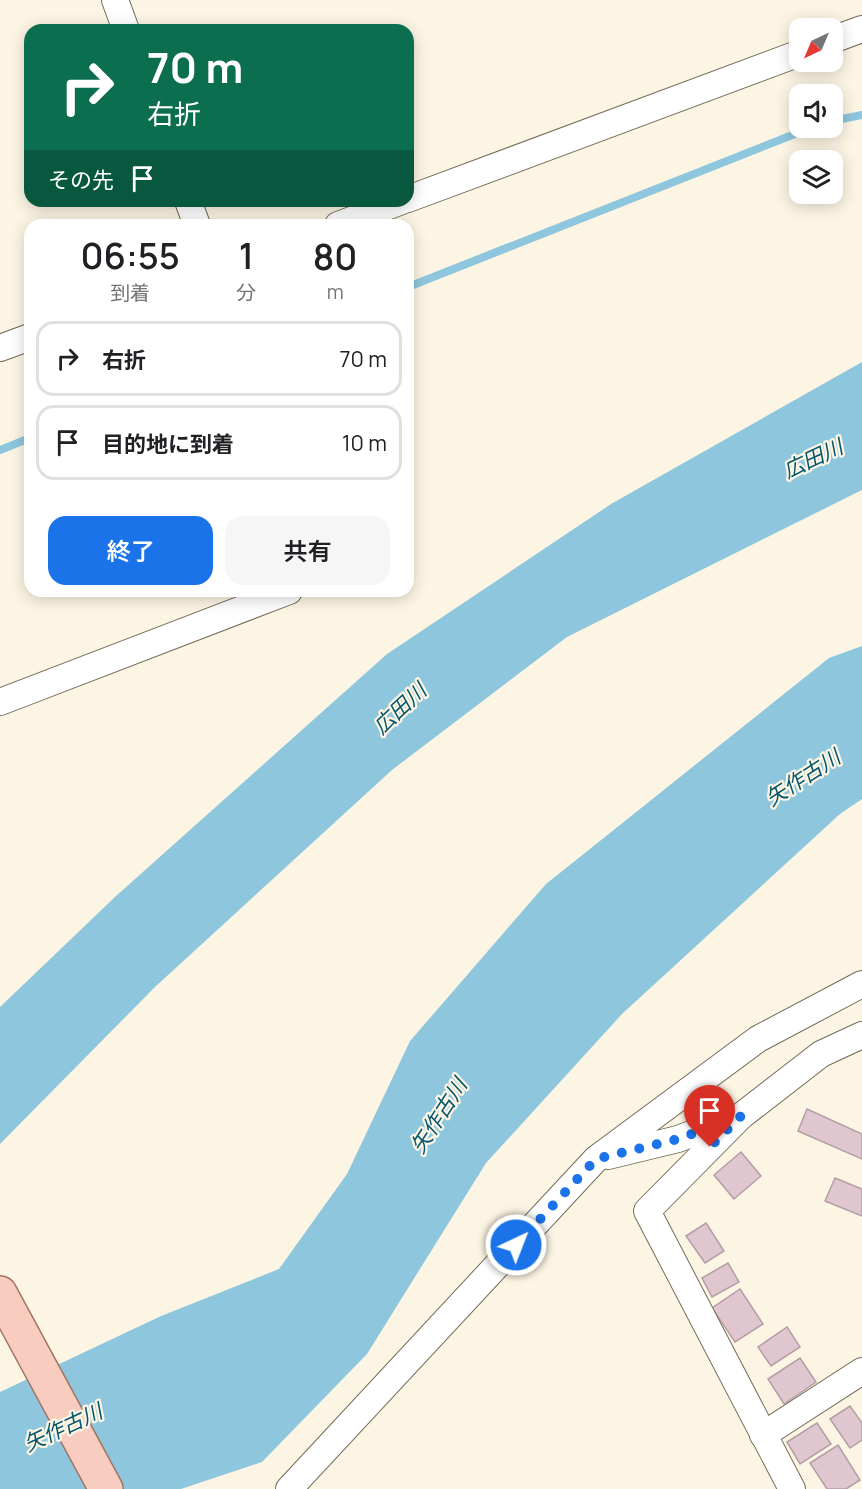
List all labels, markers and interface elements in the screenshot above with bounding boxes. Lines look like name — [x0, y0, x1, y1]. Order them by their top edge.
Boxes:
north arrow — [789, 18, 843, 72]
map controls — [789, 18, 843, 204]
text: 70 m — [147, 38, 243, 96]
icon: right — [48, 48, 126, 126]
button: sound — [789, 84, 843, 138]
text: 右折 — [147, 95, 201, 132]
button: layers — [789, 150, 843, 204]
icon: arrive — [126, 162, 159, 195]
text: その先 — [48, 165, 114, 195]
text: 06:55 — [80, 231, 180, 280]
text: 1 — [239, 231, 254, 280]
text: 80 — [313, 232, 358, 281]
text: m — [327, 278, 344, 305]
text: 到着 — [110, 279, 150, 306]
text: 分 — [236, 279, 256, 306]
icon: right — [51, 342, 84, 375]
text: 70 m — [339, 344, 387, 374]
text: 右折 — [102, 345, 146, 375]
icon: arrive — [51, 426, 84, 459]
text: 10 m — [342, 428, 387, 458]
text: 目的地に到着 — [102, 429, 234, 459]
water label: 広田川 — [778, 431, 849, 484]
button: 終了 — [48, 516, 213, 585]
button: 共有 — [225, 516, 390, 585]
water label: 広田川 — [367, 675, 433, 740]
water label: 矢作古川 — [760, 741, 847, 812]
water label: 矢作古川 — [404, 1071, 474, 1158]
pin — [684, 1085, 735, 1147]
icon: arrive — [693, 1094, 726, 1127]
position arrow — [484, 1213, 548, 1277]
water label: 矢作古川 — [19, 1396, 108, 1458]

